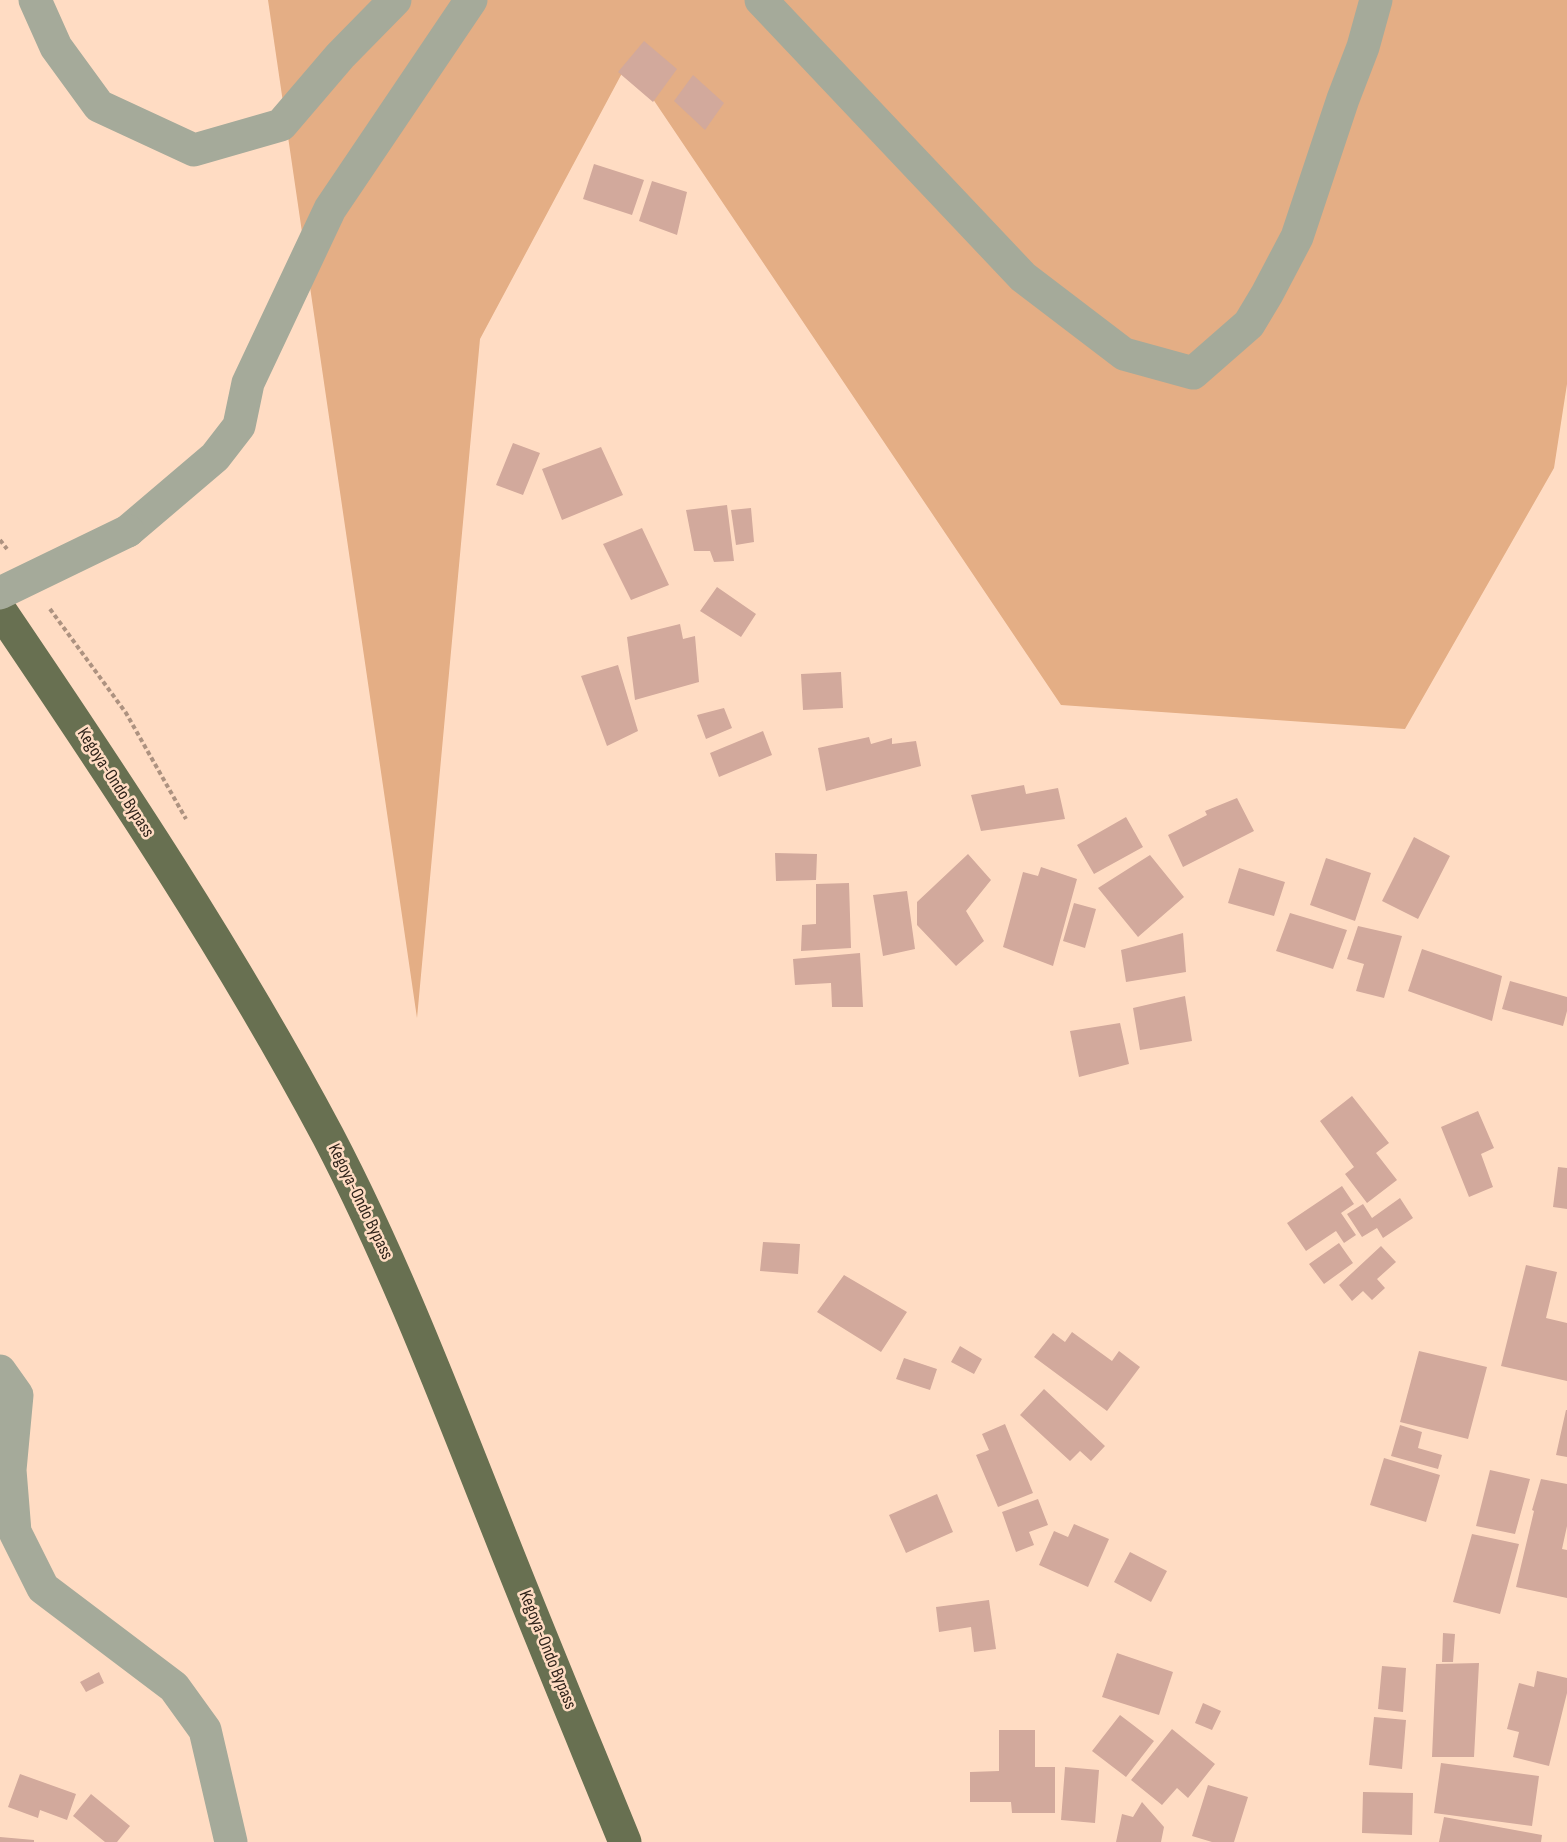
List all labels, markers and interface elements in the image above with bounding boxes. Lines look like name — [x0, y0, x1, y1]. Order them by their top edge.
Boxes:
street label: Kegoya-Ondo Bypass — [72, 724, 158, 842]
street label: Kegoya-Ondo Bypass — [323, 1141, 397, 1263]
street label: Kegoya-Ondo Bypass — [513, 1588, 581, 1712]

